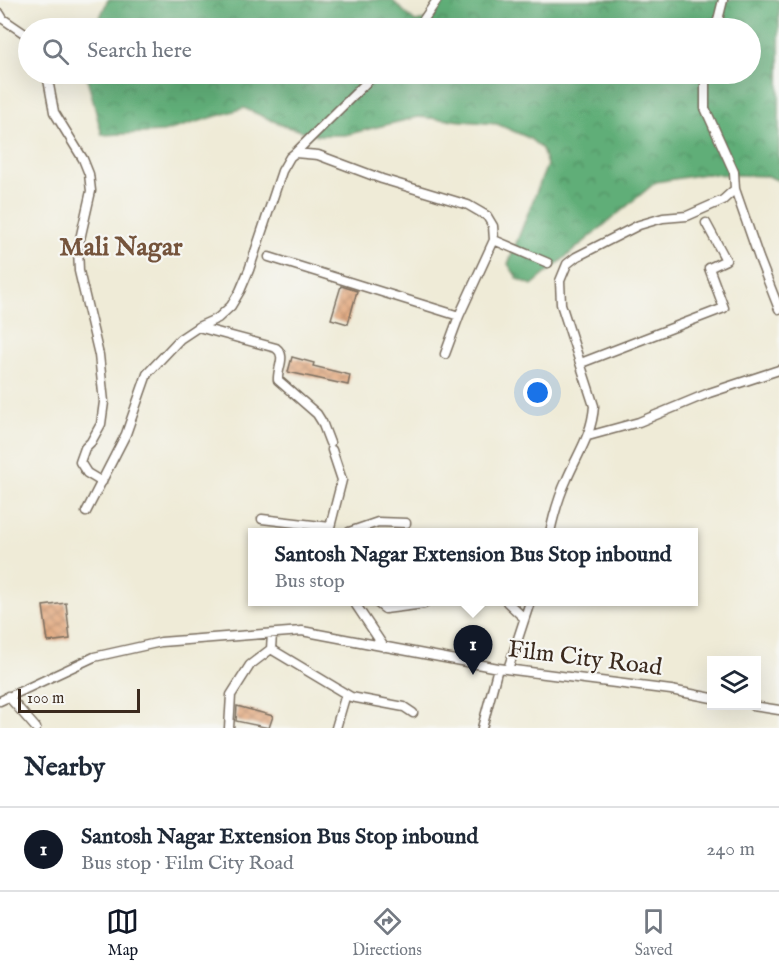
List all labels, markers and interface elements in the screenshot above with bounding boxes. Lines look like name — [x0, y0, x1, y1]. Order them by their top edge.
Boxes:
search box — [18, 18, 761, 84]
icon: search — [39, 35, 72, 68]
text: Search here — [87, 37, 192, 65]
district label: Mali Nagar — [59, 231, 183, 264]
your location — [523, 378, 552, 407]
popup — [248, 528, 698, 606]
text: Santosh Nagar Extension Bus Stop inbound — [274, 541, 672, 569]
text: Bus stop — [274, 569, 345, 594]
pin: 1 — [454, 626, 492, 675]
street label: Film City Road — [506, 634, 664, 684]
map controls — [707, 656, 761, 710]
button: layers — [707, 656, 761, 710]
scale bar — [18, 686, 140, 714]
text: 100 m — [27, 689, 64, 709]
text: Nearby — [24, 751, 105, 784]
text: Santosh Nagar Extension Bus Stop inbound — [81, 823, 478, 851]
text: 1 — [40, 837, 47, 862]
text: 240 m — [706, 837, 755, 862]
text: Bus stop · Film City Road — [81, 851, 294, 876]
tab: Map — [106, 905, 139, 961]
tab: Directions — [352, 905, 422, 961]
tab: Saved — [635, 905, 673, 961]

